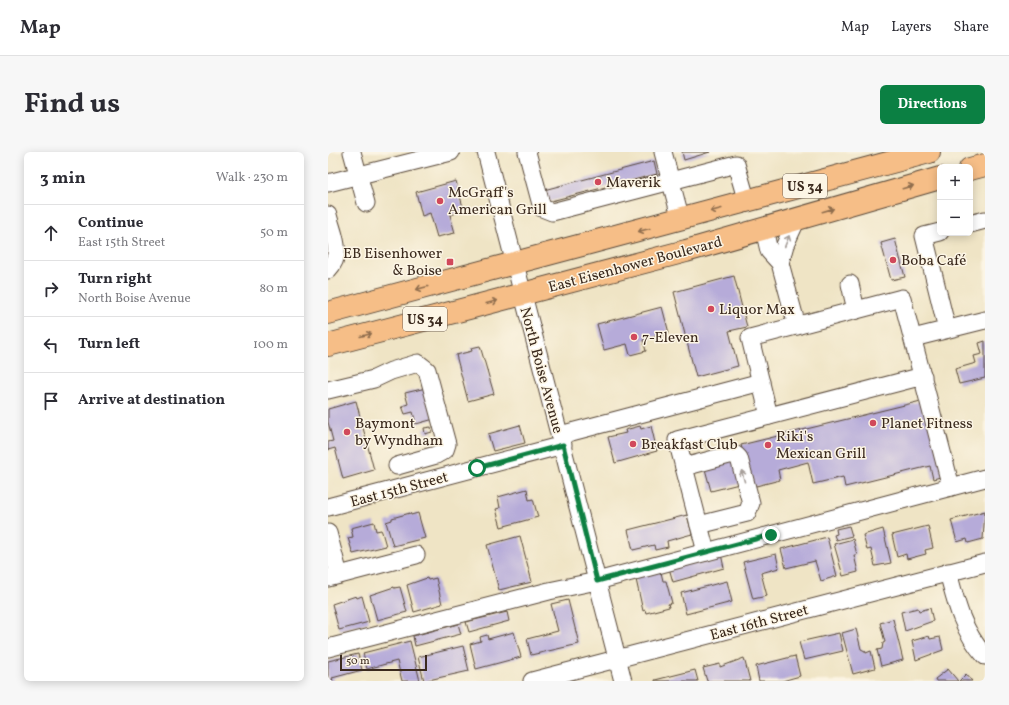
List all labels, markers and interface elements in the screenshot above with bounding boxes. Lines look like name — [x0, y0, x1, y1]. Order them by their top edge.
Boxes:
text: Map — [20, 15, 61, 41]
text: Map — [841, 18, 869, 37]
text: Layers — [891, 18, 931, 37]
text: Share — [953, 18, 989, 37]
text: Find us — [24, 85, 120, 124]
button: Directions — [880, 85, 985, 124]
map controls — [937, 164, 973, 236]
button: + — [937, 164, 973, 200]
text: 3 min — [40, 167, 86, 190]
text: Walk · 230 m — [216, 169, 288, 187]
place label: Maverik — [606, 173, 661, 194]
road number: US 34 — [783, 174, 827, 198]
marker: Maverik — [593, 177, 603, 187]
place label: McGraff's American Grill — [448, 183, 547, 221]
one-way arrow — [901, 183, 914, 190]
marker: McGraff's American Grill — [435, 196, 445, 206]
button: − — [937, 200, 973, 236]
one-way arrow — [821, 206, 834, 213]
one-way arrow — [709, 207, 722, 214]
text: Continue — [78, 213, 143, 234]
icon: ahead — [40, 222, 62, 244]
text: 50 m — [260, 224, 288, 242]
one-way arrow — [637, 226, 650, 234]
street label: East Eisenhower Boulevard — [546, 232, 725, 299]
text: East 15th Street — [78, 234, 165, 252]
one-way arrow — [784, 235, 792, 247]
place label: EB Eisenhower & Boise — [343, 244, 442, 282]
place label: Boba Café — [901, 251, 966, 272]
marker: Boba Café — [888, 255, 898, 265]
marker: EB Eisenhower & Boise — [445, 257, 455, 267]
text: Turn right — [78, 269, 152, 290]
icon: right — [40, 278, 62, 300]
text: 80 m — [259, 280, 288, 298]
one-way arrow — [416, 285, 429, 292]
text: North Boise Avenue — [78, 290, 191, 308]
one-way arrow — [485, 298, 498, 305]
place label: Liquor Max — [719, 300, 795, 321]
marker: Liquor Max — [706, 304, 716, 314]
street label: North Boise Avenue — [514, 305, 568, 436]
road number: US 34 — [403, 307, 447, 331]
place label: 7-Eleven — [642, 328, 699, 349]
one-way arrow — [359, 331, 372, 338]
marker: 7-Eleven — [629, 332, 639, 342]
icon: left — [40, 334, 62, 356]
text: Turn left — [78, 334, 140, 355]
text: 100 m — [253, 336, 288, 354]
icon: arrive — [40, 390, 62, 412]
text: Arrive at destination — [78, 390, 225, 411]
place label: Baymont by Wyndham — [355, 414, 443, 452]
place label: Planet Fitness — [881, 414, 973, 435]
marker: Planet Fitness — [868, 418, 878, 428]
marker: Baymont by Wyndham — [342, 427, 352, 437]
place label: Riki's Mexican Grill — [776, 427, 866, 465]
place label: Breakfast Club — [641, 435, 738, 456]
marker: Breakfast Club — [628, 439, 638, 449]
marker: Riki's Mexican Grill — [763, 440, 773, 450]
route start — [468, 459, 486, 477]
street label: East 15th Street — [348, 467, 451, 514]
one-way arrow — [739, 469, 747, 482]
route end — [762, 526, 780, 544]
street label: East 16th Street — [708, 600, 811, 647]
scale bar — [340, 653, 427, 672]
text: 50 m — [346, 654, 370, 669]

